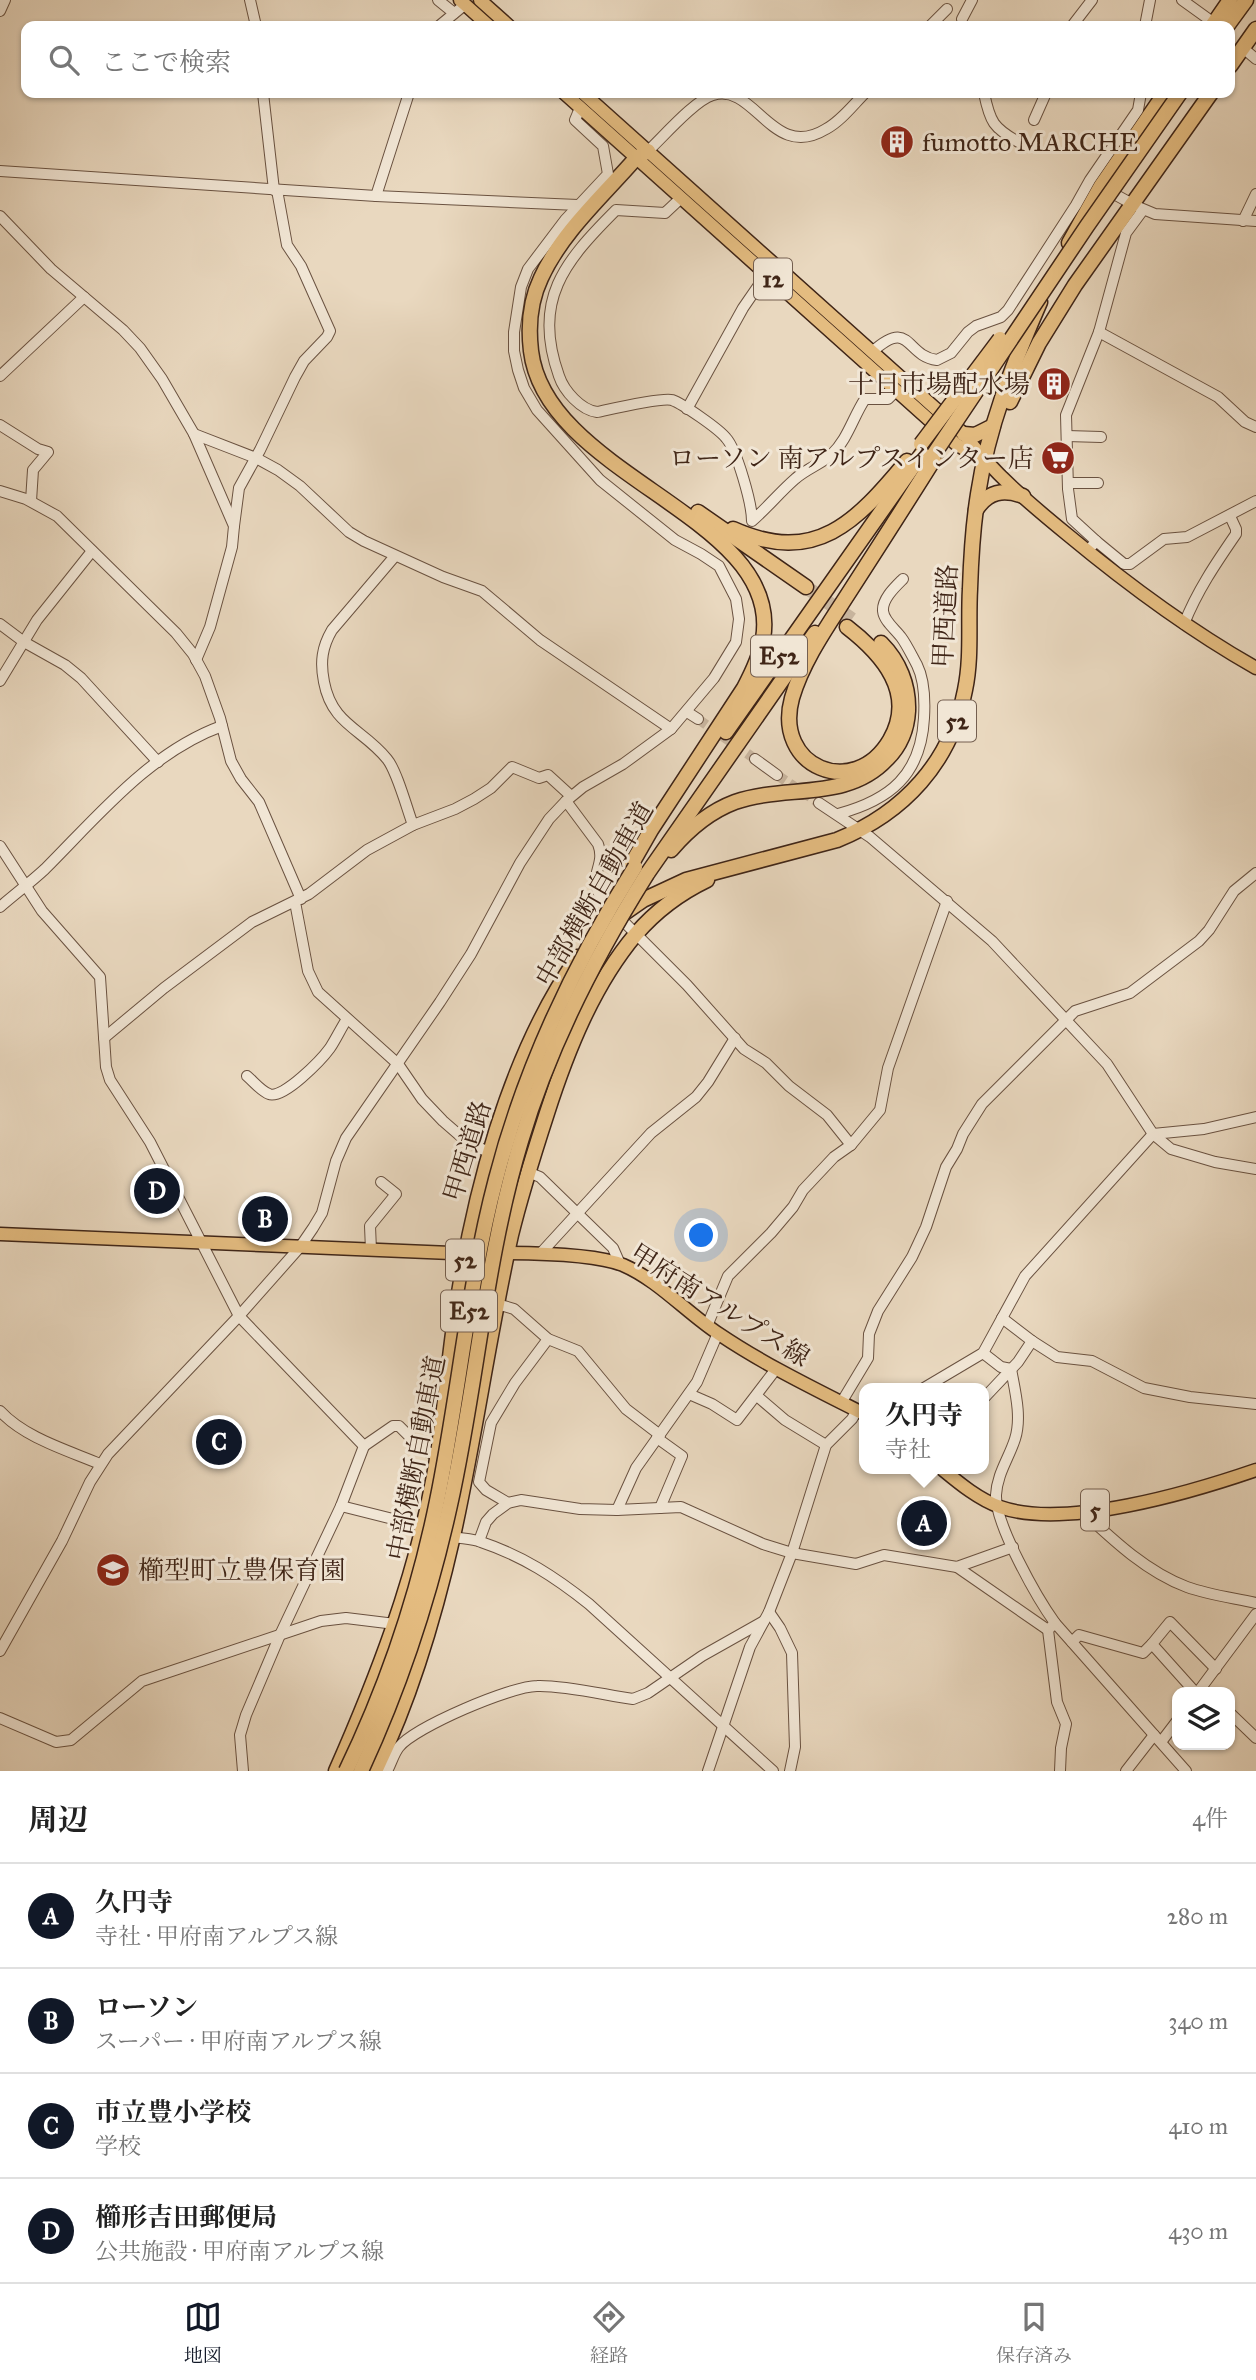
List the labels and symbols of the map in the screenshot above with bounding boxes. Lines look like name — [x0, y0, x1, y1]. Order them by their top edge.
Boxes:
building icon: fumotto MARCHE — [878, 123, 916, 161]
place label: fumotto MARCHE — [922, 126, 1138, 158]
road number: 12 — [754, 258, 792, 300]
building icon: 十日市場配水場 — [1035, 365, 1073, 403]
place label: 十日市場配水場 — [848, 368, 1030, 400]
supermarket icon: ローソン 南アルプスインター店 — [1039, 439, 1077, 477]
place label: ローソン 南アルプスインター店 — [669, 442, 1034, 474]
street label: 甲西道路 — [926, 563, 964, 669]
road number: E52 — [751, 636, 807, 676]
road number: 52 — [938, 700, 976, 742]
street label: 中部横断自動車道 — [528, 796, 660, 992]
street label: 甲西道路 — [436, 1097, 498, 1205]
pin: D — [134, 1165, 180, 1217]
pin: B — [242, 1193, 288, 1245]
your location — [684, 1218, 718, 1252]
street label: 甲府南アルプス線 — [624, 1237, 816, 1373]
road number: 52 — [446, 1240, 484, 1280]
road number: E52 — [441, 1290, 497, 1331]
street label: 中部横断自動車道 — [380, 1353, 452, 1563]
pin: C — [196, 1416, 242, 1468]
road number: 5 — [1081, 1490, 1109, 1530]
pin: A — [901, 1497, 947, 1549]
school or university icon: 櫛型町立豊保育園 — [94, 1551, 132, 1589]
place label: 櫛型町立豊保育園 — [138, 1554, 346, 1586]

